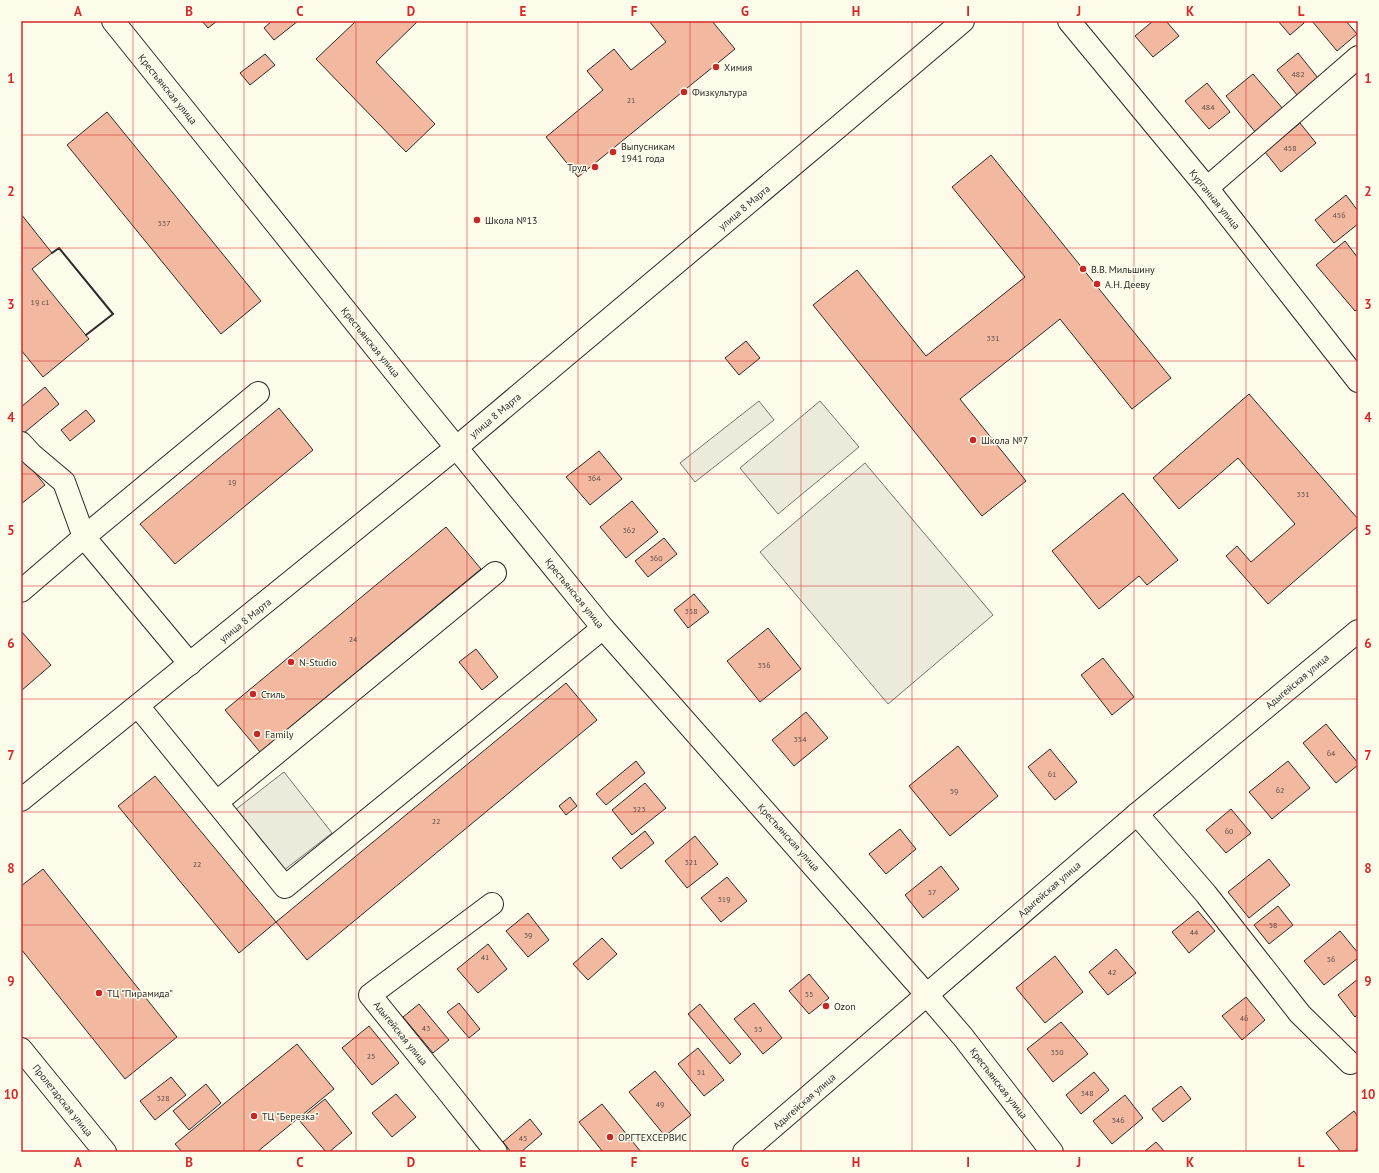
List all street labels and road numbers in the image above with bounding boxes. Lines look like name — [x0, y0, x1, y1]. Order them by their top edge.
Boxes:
street label: Крестьянская улица — [135, 52, 200, 127]
street label: Курганная улица — [1186, 167, 1243, 232]
street label: улица 8 Марта — [716, 182, 773, 233]
street label: Крестьянская улица — [338, 305, 403, 380]
street label: улица 8 Марта — [467, 390, 524, 441]
street label: Крестьянская улица — [542, 556, 607, 631]
street label: улица 8 Марта — [217, 595, 274, 645]
street label: Адыгейская улица — [1263, 651, 1332, 712]
street label: Крестьянская улица — [755, 801, 822, 874]
street label: Адыгейская улица — [1015, 859, 1083, 920]
street label: Адыгейская улица — [371, 999, 431, 1068]
street label: Крестьянская улица — [967, 1045, 1030, 1122]
street label: Пролетарская улица — [30, 1062, 96, 1139]
street label: Адыгейская улица — [770, 1071, 838, 1132]

